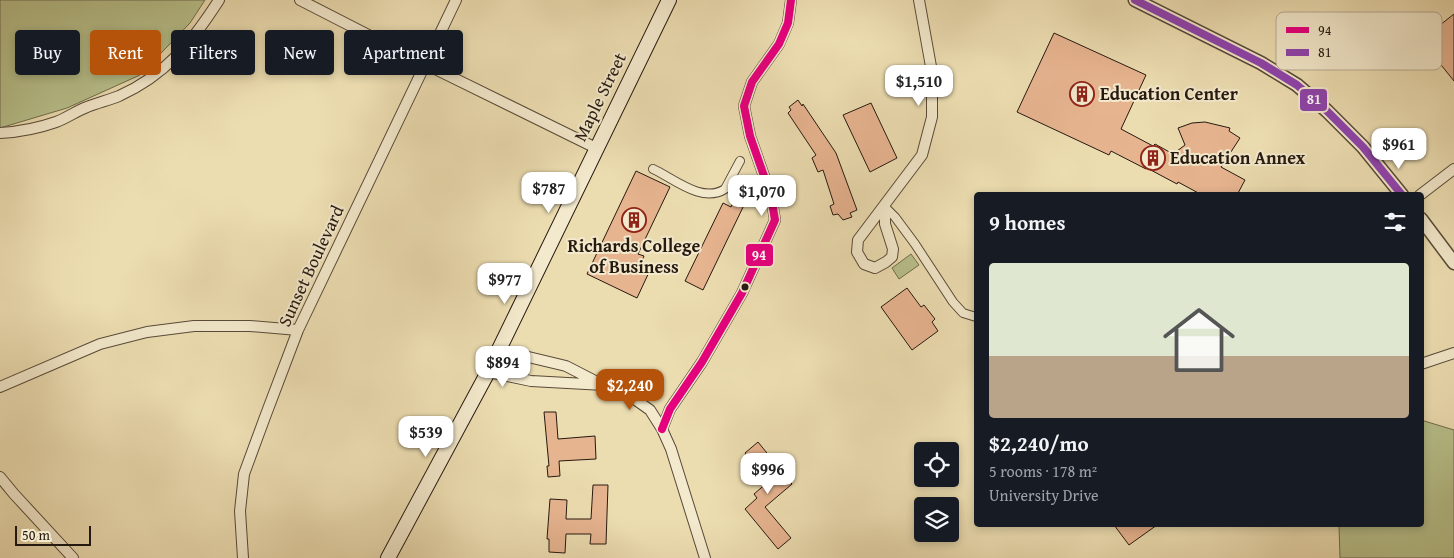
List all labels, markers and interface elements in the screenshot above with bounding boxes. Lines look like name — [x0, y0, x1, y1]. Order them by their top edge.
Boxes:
legend — [1276, 12, 1442, 70]
text: 94 — [1318, 20, 1332, 40]
chip: Buy — [15, 30, 80, 75]
chip: Rent — [90, 30, 161, 75]
chip: Filters — [171, 30, 255, 75]
chip: New — [265, 30, 334, 75]
chip: Apartment — [344, 30, 463, 75]
text: 81 — [1318, 42, 1331, 62]
street label: Maple Street — [566, 47, 633, 146]
pin: $1,510 — [878, 64, 960, 107]
text: $1,510 — [896, 69, 942, 93]
place label: Education Center — [1100, 80, 1239, 107]
building icon: Education Center — [1069, 81, 1095, 107]
line badge: 81 — [1299, 88, 1328, 112]
text: 81 — [1307, 89, 1321, 109]
pin: $961 — [1369, 128, 1429, 170]
text: $961 — [1382, 132, 1416, 156]
place label: Education Annex — [1170, 144, 1306, 171]
building icon: Education Annex — [1140, 145, 1166, 171]
pin: $787 — [519, 172, 579, 214]
pin: $1,070 — [721, 174, 803, 217]
text: $787 — [532, 176, 566, 200]
text: $1,070 — [739, 179, 785, 203]
street label: Sunset Boulevard — [271, 200, 351, 331]
building icon: Richards College of Business — [621, 207, 647, 233]
text: 9 homes — [989, 207, 1065, 238]
icon: filters — [1381, 208, 1409, 236]
place label: Richards College of Business — [568, 232, 701, 280]
line badge: 94 — [745, 243, 774, 267]
text: 94 — [752, 245, 766, 265]
pin: $977 — [475, 262, 535, 305]
text: $977 — [488, 267, 522, 291]
unlabelled marker — [740, 282, 750, 292]
icon: home — [1154, 295, 1244, 385]
pin: $894 — [473, 346, 533, 388]
text: $894 — [486, 350, 520, 374]
pin: $2,240 — [589, 368, 671, 411]
text: $2,240 — [607, 373, 653, 397]
pin: $539 — [396, 416, 456, 458]
text: $539 — [409, 420, 443, 444]
text: $2,240/mo — [989, 428, 1089, 459]
map controls — [914, 442, 959, 542]
button: locate — [914, 442, 959, 487]
pin: $996 — [738, 452, 798, 495]
text: $996 — [751, 457, 785, 481]
text: 5 rooms · 178 m² — [989, 459, 1097, 483]
text: University Drive — [989, 483, 1099, 507]
button: layers — [914, 497, 959, 542]
scale bar — [15, 523, 91, 546]
text: 50 m — [22, 525, 50, 545]

